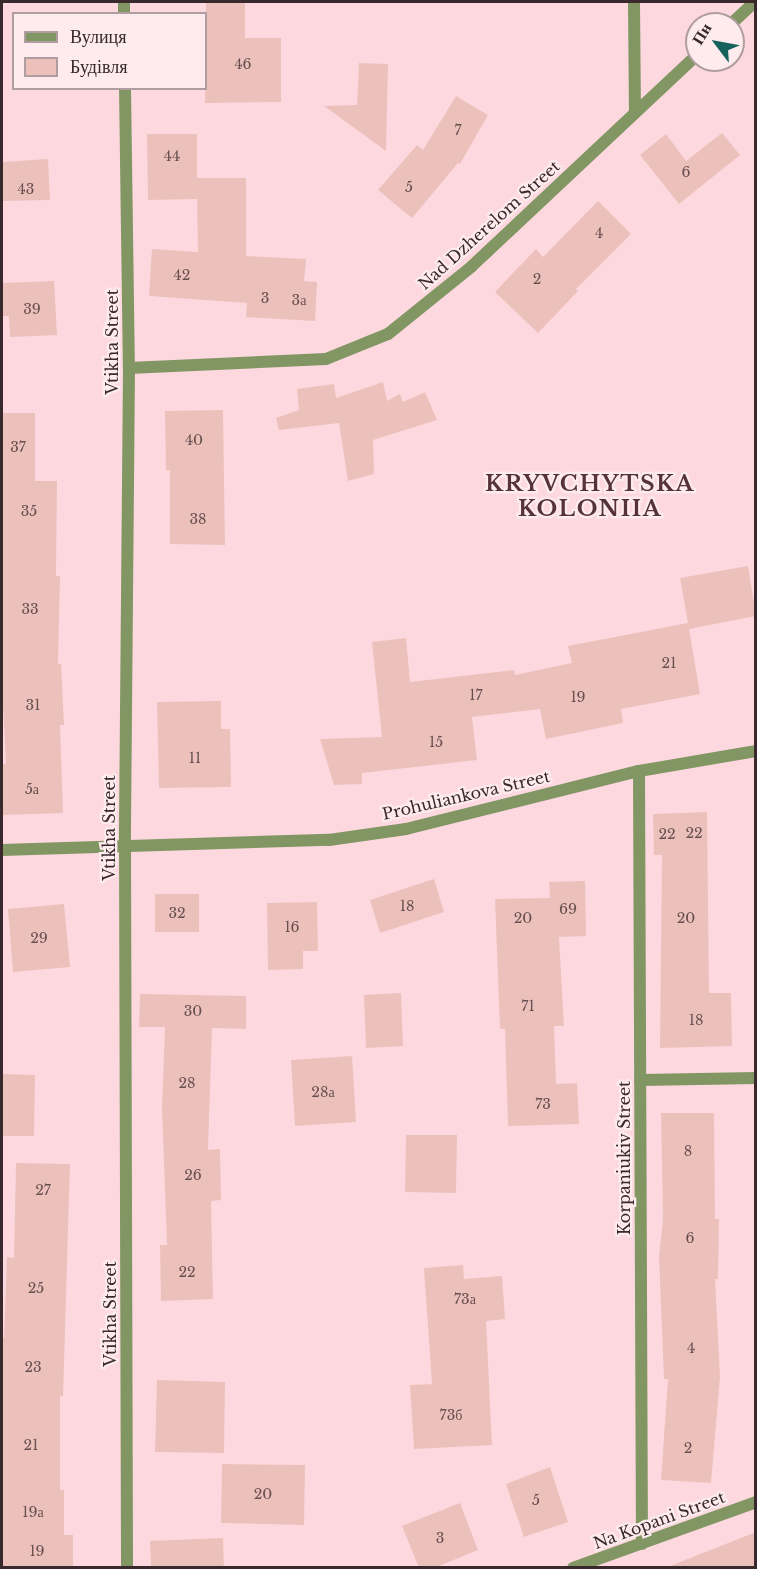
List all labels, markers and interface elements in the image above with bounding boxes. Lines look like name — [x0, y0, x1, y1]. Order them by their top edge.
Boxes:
legend — [12, 12, 207, 90]
north arrow — [685, 12, 745, 72]
text: Пн — [687, 19, 716, 48]
text: Вулиця — [70, 26, 127, 48]
text: Будівля — [70, 56, 127, 78]
house number: 46 — [234, 56, 252, 72]
house number: 7 — [454, 122, 462, 138]
house number: 44 — [164, 148, 180, 164]
street label: Nad Dzherelom Street — [414, 157, 564, 293]
house number: 6 — [681, 164, 691, 180]
house number: 5 — [405, 179, 413, 195]
house number: 43 — [18, 181, 34, 197]
house number: 4 — [595, 225, 603, 241]
house number: 42 — [174, 267, 190, 283]
house number: 2 — [533, 271, 541, 287]
street label: Vtikha Street — [102, 289, 122, 395]
house number: 3 — [261, 290, 269, 306]
house number: 3а — [292, 292, 306, 308]
house number: 39 — [23, 301, 41, 317]
house number: 40 — [185, 432, 203, 448]
house number: 37 — [10, 439, 26, 455]
district label: KRYVCHYTSKA KOLONIIA — [485, 470, 695, 522]
house number: 35 — [21, 503, 37, 519]
house number: 38 — [189, 511, 207, 527]
house number: 33 — [21, 601, 39, 617]
house number: 21 — [662, 655, 676, 671]
house number: 17 — [469, 687, 483, 703]
house number: 19 — [570, 689, 586, 705]
house number: 31 — [26, 697, 40, 713]
house number: 15 — [429, 734, 443, 750]
house number: 11 — [189, 750, 201, 766]
street label: Prohuliankova Street — [380, 766, 552, 824]
street label: Vtikha Street — [99, 775, 119, 881]
house number: 5а — [25, 781, 39, 797]
house number: 22 — [685, 825, 703, 841]
house number: 22 — [658, 826, 676, 842]
house number: 18 — [400, 898, 414, 914]
house number: 69 — [559, 901, 577, 917]
house number: 32 — [168, 905, 186, 921]
house number: 20 — [514, 910, 532, 926]
house number: 20 — [677, 910, 695, 926]
house number: 16 — [284, 919, 300, 935]
house number: 29 — [30, 930, 48, 946]
house number: 71 — [521, 998, 535, 1014]
house number: 30 — [184, 1003, 202, 1019]
house number: 18 — [689, 1012, 703, 1028]
house number: 28 — [178, 1075, 196, 1091]
street label: Korpaniukiv Street — [614, 1081, 634, 1235]
house number: 28а — [311, 1084, 335, 1100]
house number: 73 — [535, 1096, 551, 1112]
house number: 8 — [684, 1143, 692, 1159]
house number: 26 — [184, 1167, 202, 1183]
house number: 27 — [35, 1182, 51, 1198]
house number: 6 — [685, 1230, 695, 1246]
street label: Vtikha Street — [100, 1261, 120, 1367]
house number: 22 — [178, 1264, 196, 1280]
house number: 25 — [28, 1280, 44, 1296]
house number: 73а — [454, 1291, 476, 1307]
house number: 4 — [687, 1340, 695, 1356]
house number: 23 — [24, 1359, 42, 1375]
house number: 73б — [440, 1407, 462, 1423]
house number: 21 — [24, 1437, 38, 1453]
house number: 2 — [684, 1440, 692, 1456]
house number: 20 — [254, 1486, 272, 1502]
street label: Na Kopani Street — [591, 1487, 727, 1553]
house number: 5 — [532, 1492, 540, 1508]
house number: 19а — [22, 1504, 44, 1520]
house number: 3 — [436, 1530, 444, 1546]
house number: 19 — [29, 1543, 45, 1559]

